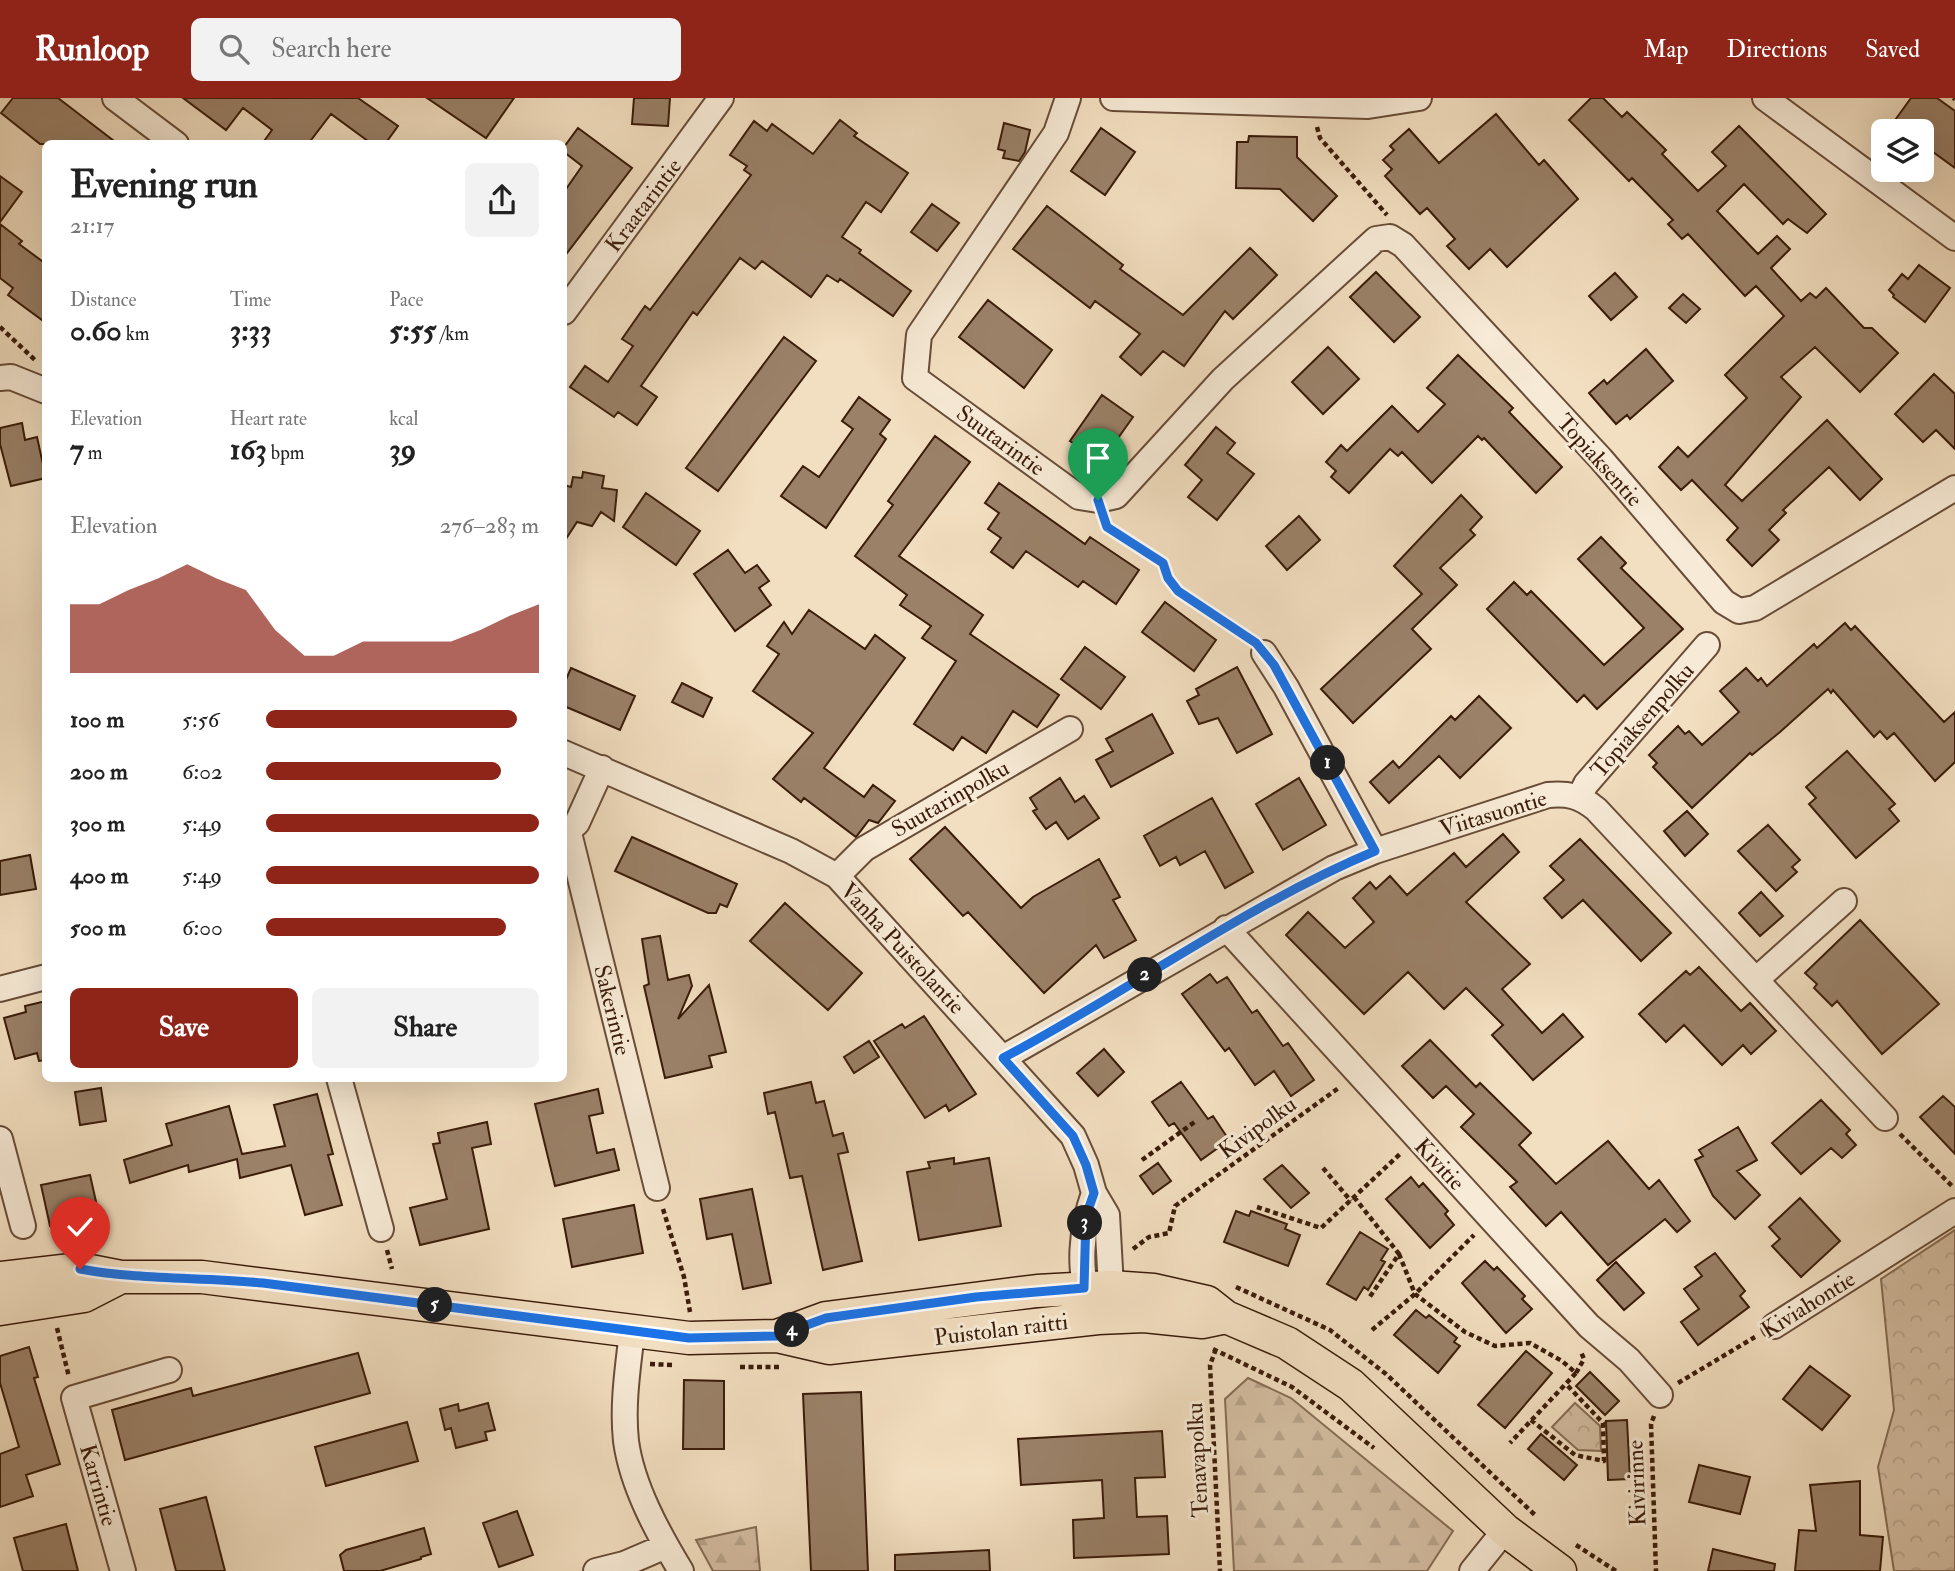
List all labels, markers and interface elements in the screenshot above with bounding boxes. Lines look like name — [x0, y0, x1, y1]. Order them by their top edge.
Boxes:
search box — [191, 18, 681, 81]
text: Runloop — [35, 29, 149, 70]
icon: search — [215, 30, 253, 68]
text: Search here — [271, 33, 391, 65]
text: Map — [1643, 34, 1688, 65]
text: Directions — [1726, 34, 1827, 65]
text: Saved — [1865, 34, 1920, 65]
map controls — [1871, 119, 1934, 182]
button: layers — [1871, 119, 1934, 182]
street label: Kraatarintie — [599, 152, 688, 258]
text: Evening run — [70, 161, 258, 209]
button: share — [465, 163, 539, 237]
text: 21:17 — [70, 211, 114, 240]
text: Distance — [70, 288, 136, 312]
text: Time — [230, 288, 271, 312]
text: Pace — [389, 288, 423, 312]
text: 0.60 — [70, 312, 122, 349]
text: 3:33 — [230, 312, 272, 349]
text: 5:55 — [389, 312, 436, 349]
text: km — [122, 322, 150, 346]
text: /km — [436, 322, 469, 346]
street label: Suutarintie — [951, 398, 1051, 483]
text: Elevation — [70, 407, 142, 431]
text: Heart rate — [230, 407, 307, 431]
text: kcal — [389, 407, 418, 431]
street label: Topiaksentie — [1549, 408, 1649, 514]
pin — [1068, 428, 1128, 500]
text: 7 — [70, 431, 84, 468]
text: 163 — [230, 431, 267, 468]
text: 39 — [389, 431, 416, 468]
icon: arrive — [1079, 439, 1117, 477]
text: m — [84, 441, 103, 465]
text: bpm — [267, 441, 305, 465]
text: Elevation — [70, 511, 158, 540]
text: 276–283 m — [440, 511, 539, 540]
street label: Topiaksenpolku — [1584, 657, 1701, 785]
text: 100 m — [70, 705, 124, 734]
text: 5:56 — [182, 705, 219, 734]
pin: 1 — [1310, 746, 1346, 780]
text: 1 — [1324, 750, 1331, 774]
street label: Suutarinpolku — [886, 753, 1015, 845]
text: 200 m — [70, 757, 128, 786]
text: 6:02 — [182, 757, 223, 786]
street label: Viitasuontie — [1436, 783, 1551, 844]
text: 300 m — [70, 809, 125, 838]
text: 5:49 — [182, 809, 222, 838]
text: 400 m — [70, 861, 129, 890]
text: 5:49 — [182, 861, 222, 890]
street label: Vanha Puistolantie — [834, 876, 971, 1021]
text: 500 m — [70, 913, 126, 942]
text: 6:00 — [182, 913, 223, 942]
pin: 2 — [1128, 958, 1162, 992]
street label: Sakerintie — [587, 962, 638, 1059]
text: 2 — [1140, 962, 1149, 986]
button: Save — [70, 988, 298, 1068]
button: Share — [312, 988, 539, 1068]
street label: Kivipolku — [1213, 1089, 1303, 1166]
street label: Kivitie — [1408, 1132, 1471, 1197]
pin — [50, 1197, 110, 1269]
pin: 3 — [1068, 1206, 1102, 1240]
icon: check — [61, 1208, 99, 1246]
text: 3 — [1081, 1210, 1088, 1234]
street label: Kiviahontie — [1756, 1264, 1861, 1345]
pin: 5 — [418, 1288, 452, 1322]
text: 5 — [430, 1292, 439, 1316]
street label: Puistolan raitti — [932, 1307, 1070, 1352]
pin: 4 — [774, 1312, 810, 1348]
text: 4 — [786, 1317, 797, 1341]
street label: Tenavapolku — [1180, 1402, 1216, 1518]
street label: Kivirinne — [1620, 1439, 1652, 1527]
street label: Karrintie — [73, 1441, 124, 1530]

